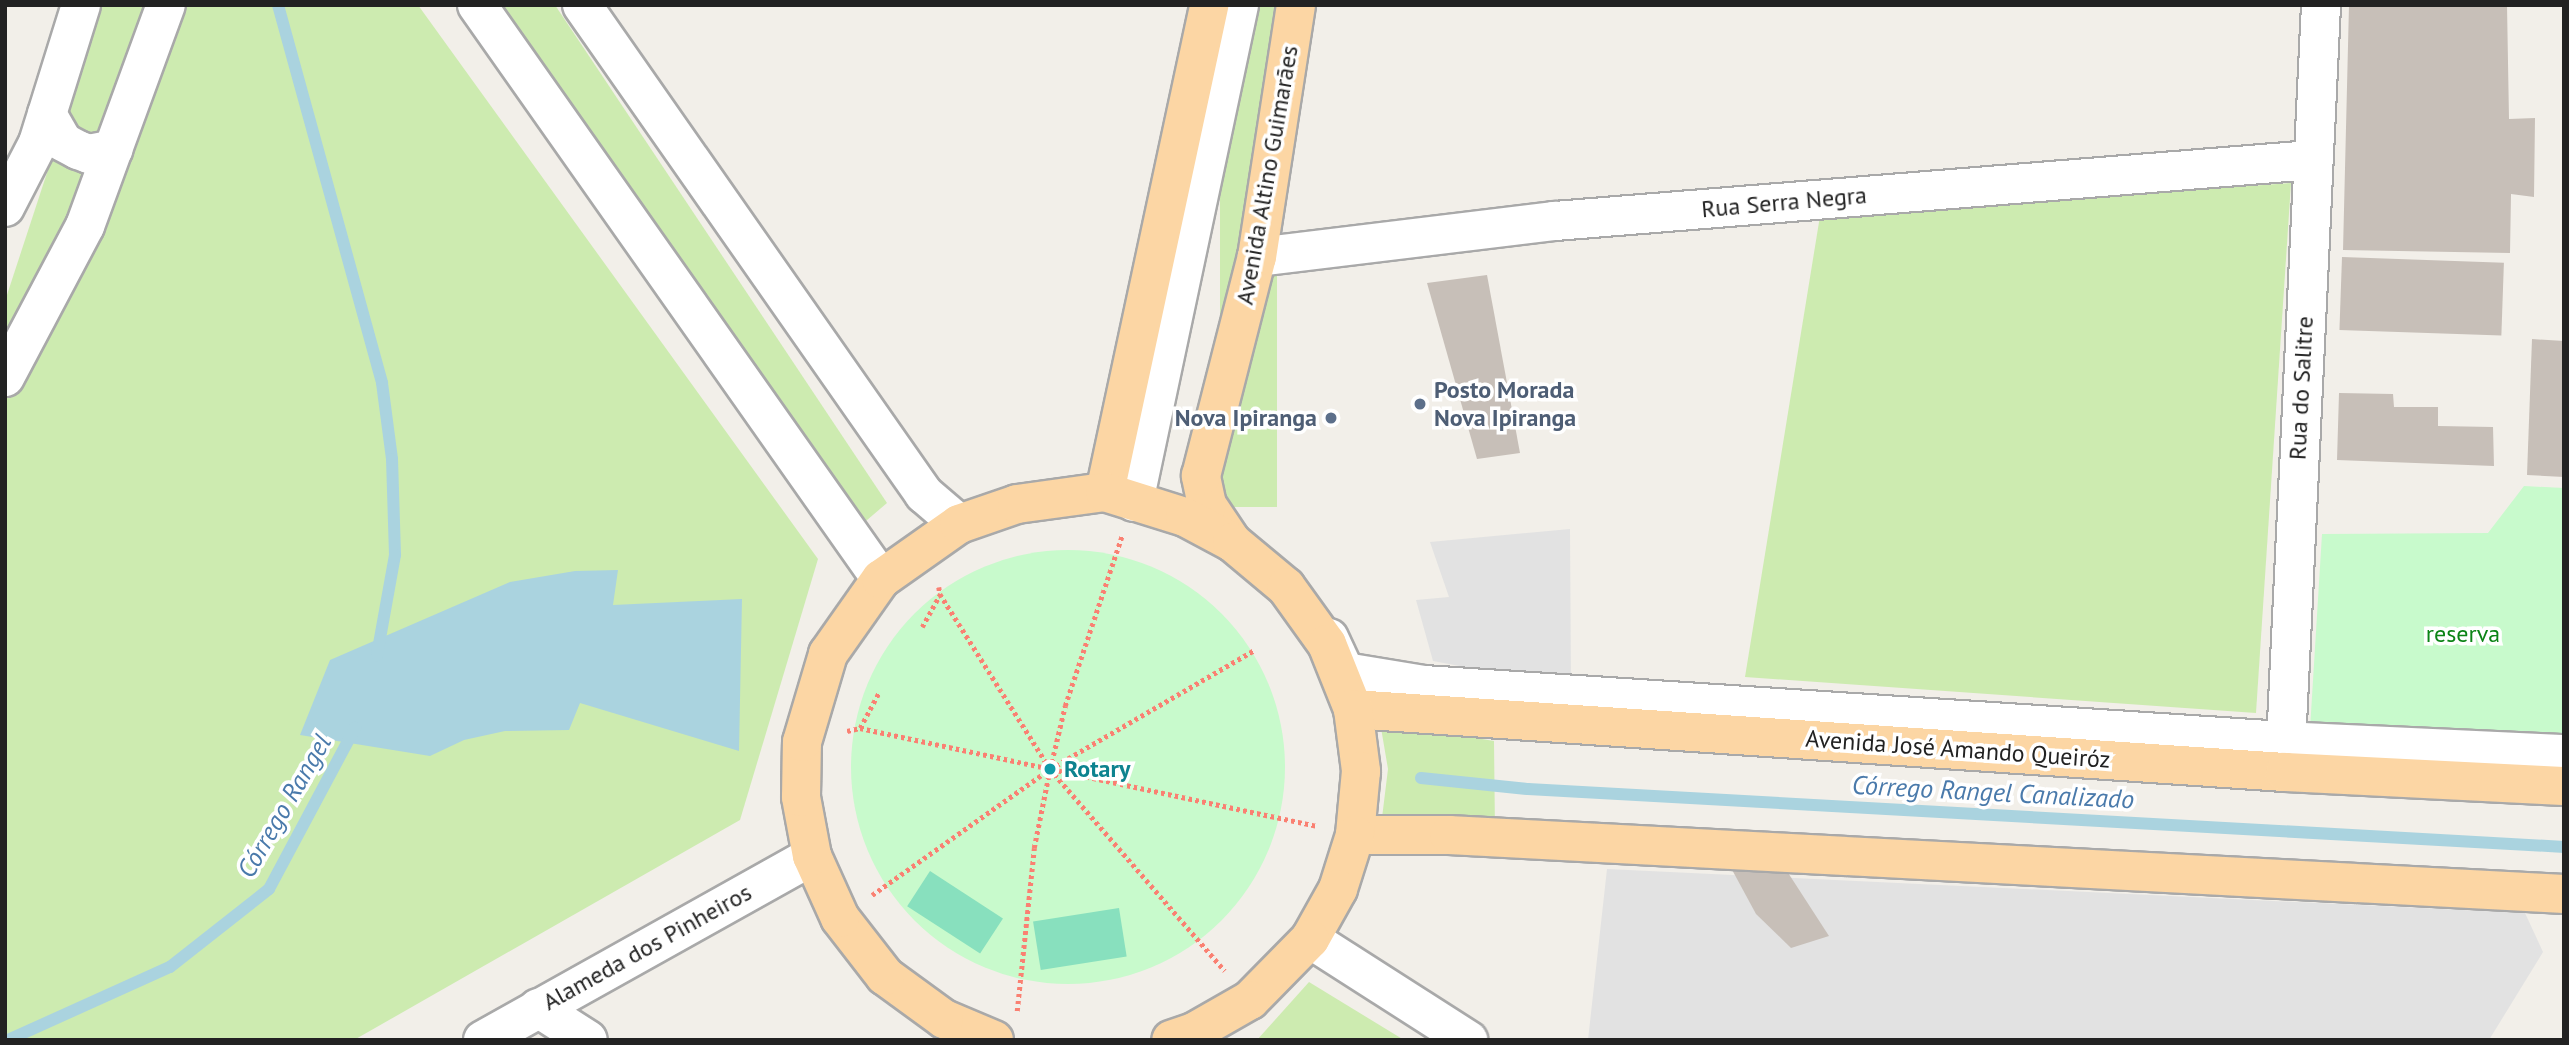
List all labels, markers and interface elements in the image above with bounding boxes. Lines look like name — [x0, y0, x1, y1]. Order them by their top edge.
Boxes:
street label: Avenida Altino Guimarães — [1230, 43, 1304, 307]
street label: Rua Serra Negra — [1700, 180, 1868, 224]
street label: Rua do Salitre — [2283, 315, 2319, 461]
place label: Posto Morada Nova Ipiranga — [1434, 376, 1576, 432]
marker: Posto Morada Nova Ipiranga — [1412, 396, 1428, 412]
place label: Nova Ipiranga — [1175, 404, 1317, 432]
marker: Nova Ipiranga — [1323, 410, 1339, 426]
park label: reserva — [2426, 620, 2500, 648]
street label: Avenida José Amando Queiróz — [1804, 724, 2112, 774]
water label: Córrego Rangel — [230, 729, 338, 883]
place label: Rotary — [1064, 755, 1130, 783]
marker: Rotary — [1042, 761, 1058, 777]
water label: Córrego Rangel Canalizado — [1851, 769, 2135, 815]
street label: Alameda dos Pinheiros — [538, 878, 756, 1016]

